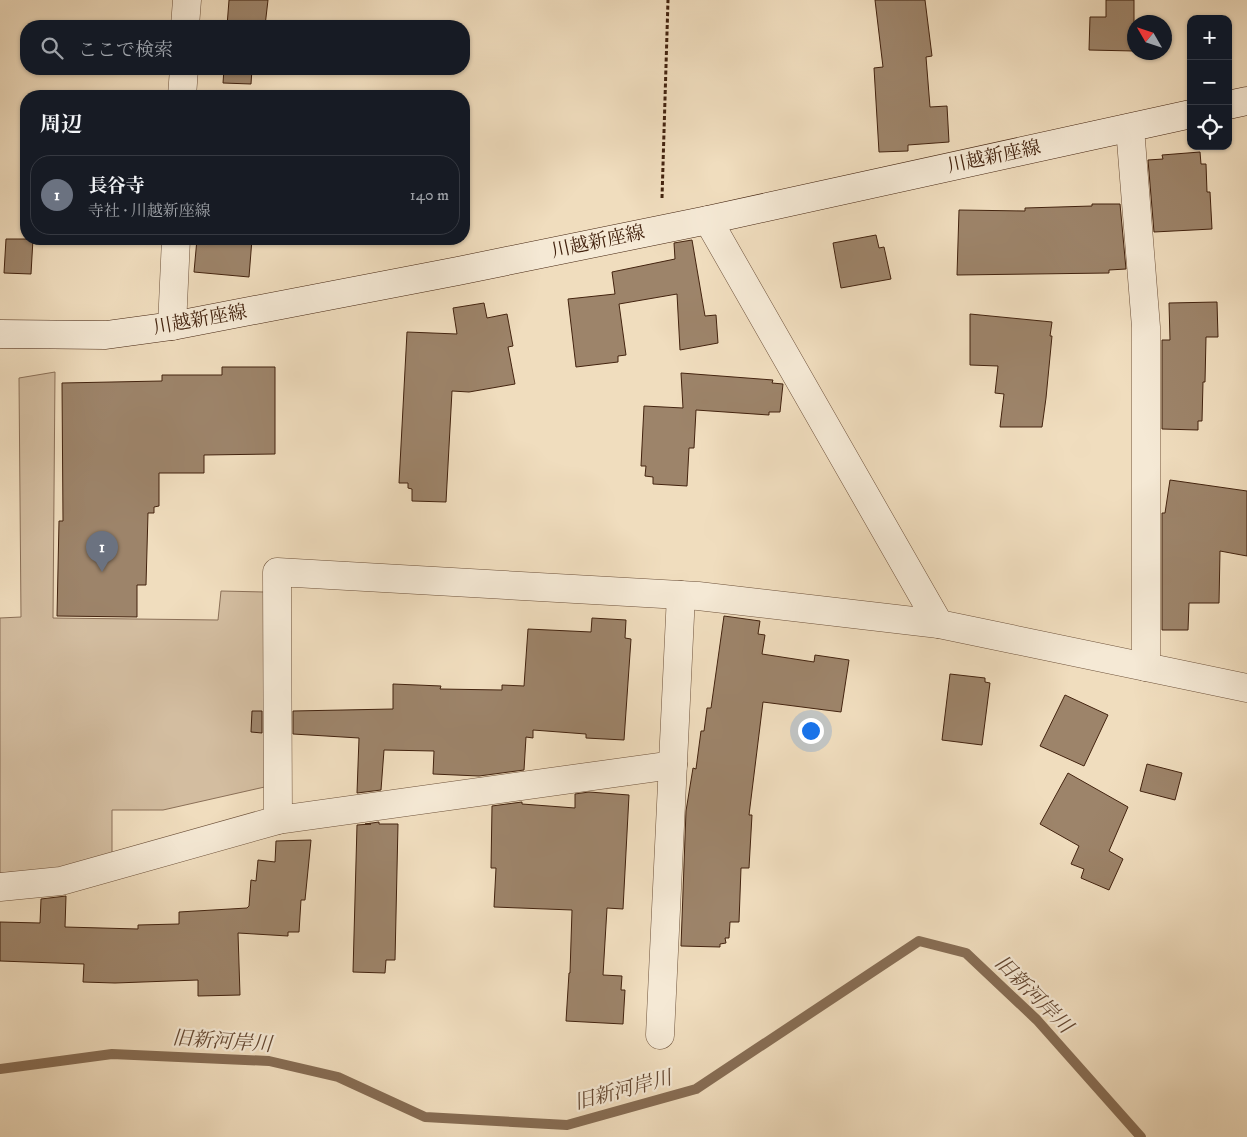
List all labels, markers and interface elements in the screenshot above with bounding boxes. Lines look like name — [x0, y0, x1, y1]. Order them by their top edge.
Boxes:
north arrow — [1127, 15, 1172, 60]
map controls — [1187, 15, 1232, 150]
button: + — [1187, 15, 1232, 60]
search box — [20, 20, 470, 75]
icon: search — [38, 34, 66, 62]
text: ここで検索 — [78, 39, 173, 62]
button: − — [1187, 60, 1232, 105]
button: locate — [1187, 105, 1232, 150]
text: 周辺 — [40, 112, 82, 138]
street label: 川越新座線 — [945, 136, 1043, 178]
text: 長谷寺 — [88, 175, 145, 198]
text: 1 — [54, 185, 60, 205]
text: 140 m — [410, 185, 449, 205]
text: 寺社 · 川越新座線 — [88, 201, 211, 221]
street label: 川越新座線 — [549, 221, 647, 263]
street label: 川越新座線 — [151, 300, 249, 340]
pin: 1 — [86, 531, 118, 572]
your location — [798, 718, 824, 744]
water label: 旧新河岸川 — [989, 951, 1079, 1041]
water label: 旧新河岸川 — [171, 1026, 275, 1058]
water label: 旧新河岸川 — [571, 1065, 676, 1116]

